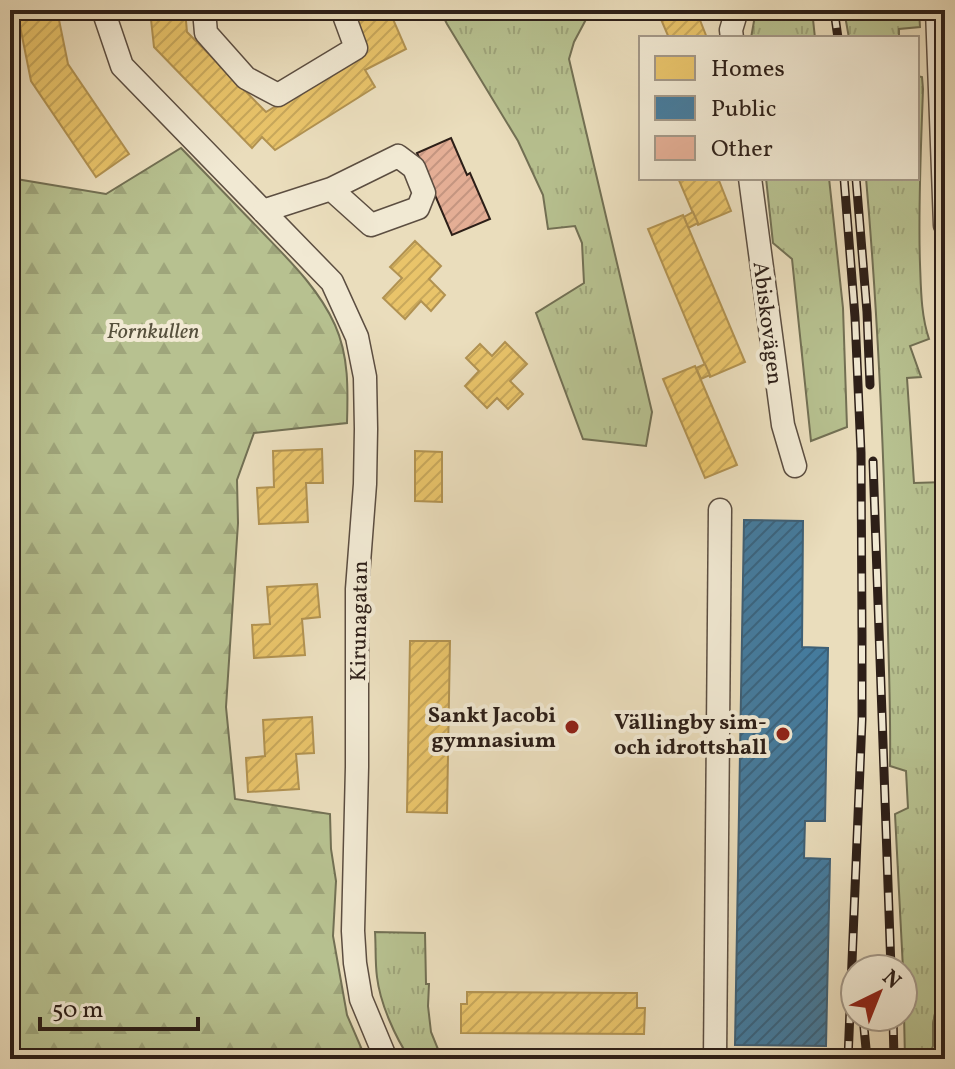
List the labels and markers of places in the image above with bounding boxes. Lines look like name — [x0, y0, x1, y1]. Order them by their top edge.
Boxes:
place label: Sankt Jacobi gymnasium — [428, 701, 556, 757]
place label: Vällingby sim- och idrottshall — [614, 708, 767, 764]
marker: Sankt Jacobi gymnasium — [563, 718, 581, 736]
marker: Vällingby sim- och idrottshall — [774, 725, 792, 743]

